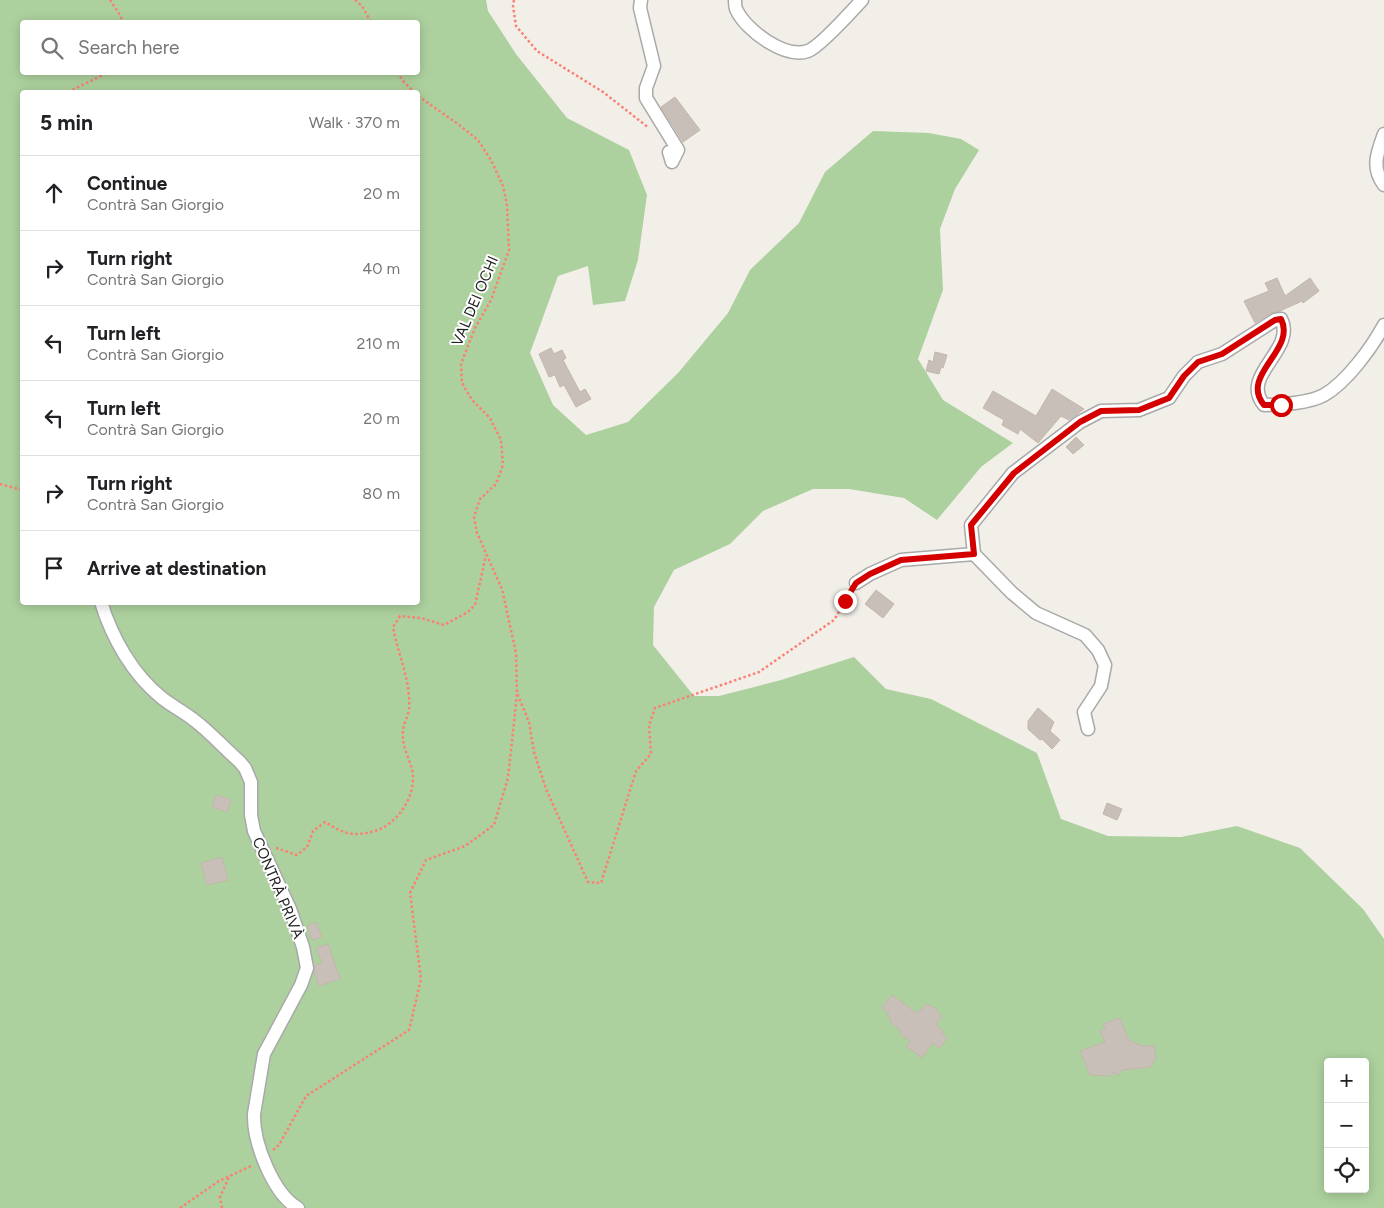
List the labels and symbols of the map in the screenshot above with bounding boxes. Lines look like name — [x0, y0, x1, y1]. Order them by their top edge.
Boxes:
street label: VAL DEI OCHI — [448, 253, 502, 349]
route start — [1270, 394, 1293, 417]
route end — [834, 590, 857, 613]
street label: CONTRÀ PRIVÀ — [249, 835, 307, 941]

